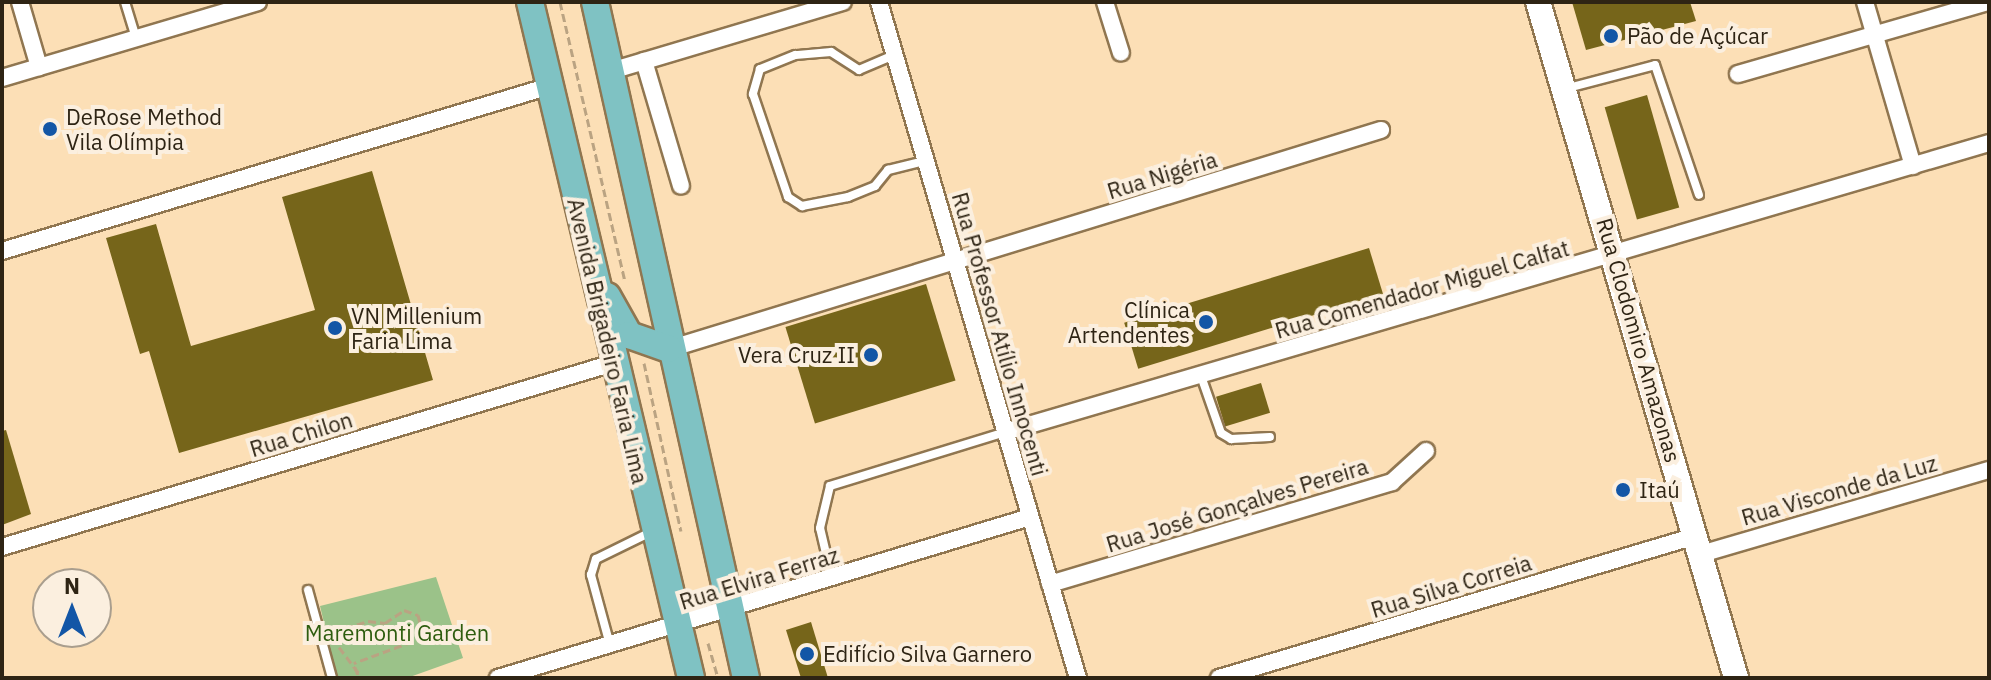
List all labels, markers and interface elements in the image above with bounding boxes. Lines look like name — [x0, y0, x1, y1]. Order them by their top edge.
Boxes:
place label: Pão de Açúcar — [1627, 23, 1768, 49]
marker: Pão de Açúcar — [1602, 27, 1620, 45]
place label: DeRose Method Vila Olímpia — [66, 103, 222, 154]
marker: DeRose Method Vila Olímpia — [41, 120, 59, 138]
street label: Rua Nigéria — [1104, 146, 1220, 204]
street label: Rua Professor Atílio Innocenti — [947, 189, 1053, 479]
street label: Avenida Brigadeiro Faria Lima — [562, 196, 654, 486]
street label: Rua Clodomiro Amazonas — [1591, 215, 1687, 465]
street label: Rua Comendador Miguel Calfat — [1272, 234, 1572, 344]
place label: Clínica Artendentes — [1068, 296, 1190, 348]
place label: VN Millenium Faria Lima — [351, 302, 482, 354]
marker: Clínica Artendentes — [1197, 313, 1215, 331]
marker: VN Millenium Faria Lima — [326, 319, 344, 337]
place label: Vera Cruz II — [738, 342, 855, 368]
marker: Vera Cruz II — [862, 346, 880, 364]
street label: Rua Chilon — [246, 406, 356, 462]
street label: Rua Visconde da Luz — [1738, 449, 1940, 531]
street label: Rua José Gonçalves Pereira — [1103, 453, 1371, 557]
place label: Itaú — [1639, 477, 1680, 503]
marker: Itaú — [1614, 481, 1632, 499]
street label: Rua Elvira Ferraz — [676, 541, 842, 615]
street label: Rua Silva Correia — [1368, 549, 1534, 623]
north arrow — [32, 568, 112, 648]
text: N — [64, 571, 80, 600]
park label: Maremonti Garden — [305, 620, 489, 646]
place label: Edifício Silva Garnero — [823, 641, 1032, 667]
marker: Edifício Silva Garnero — [798, 645, 816, 663]

